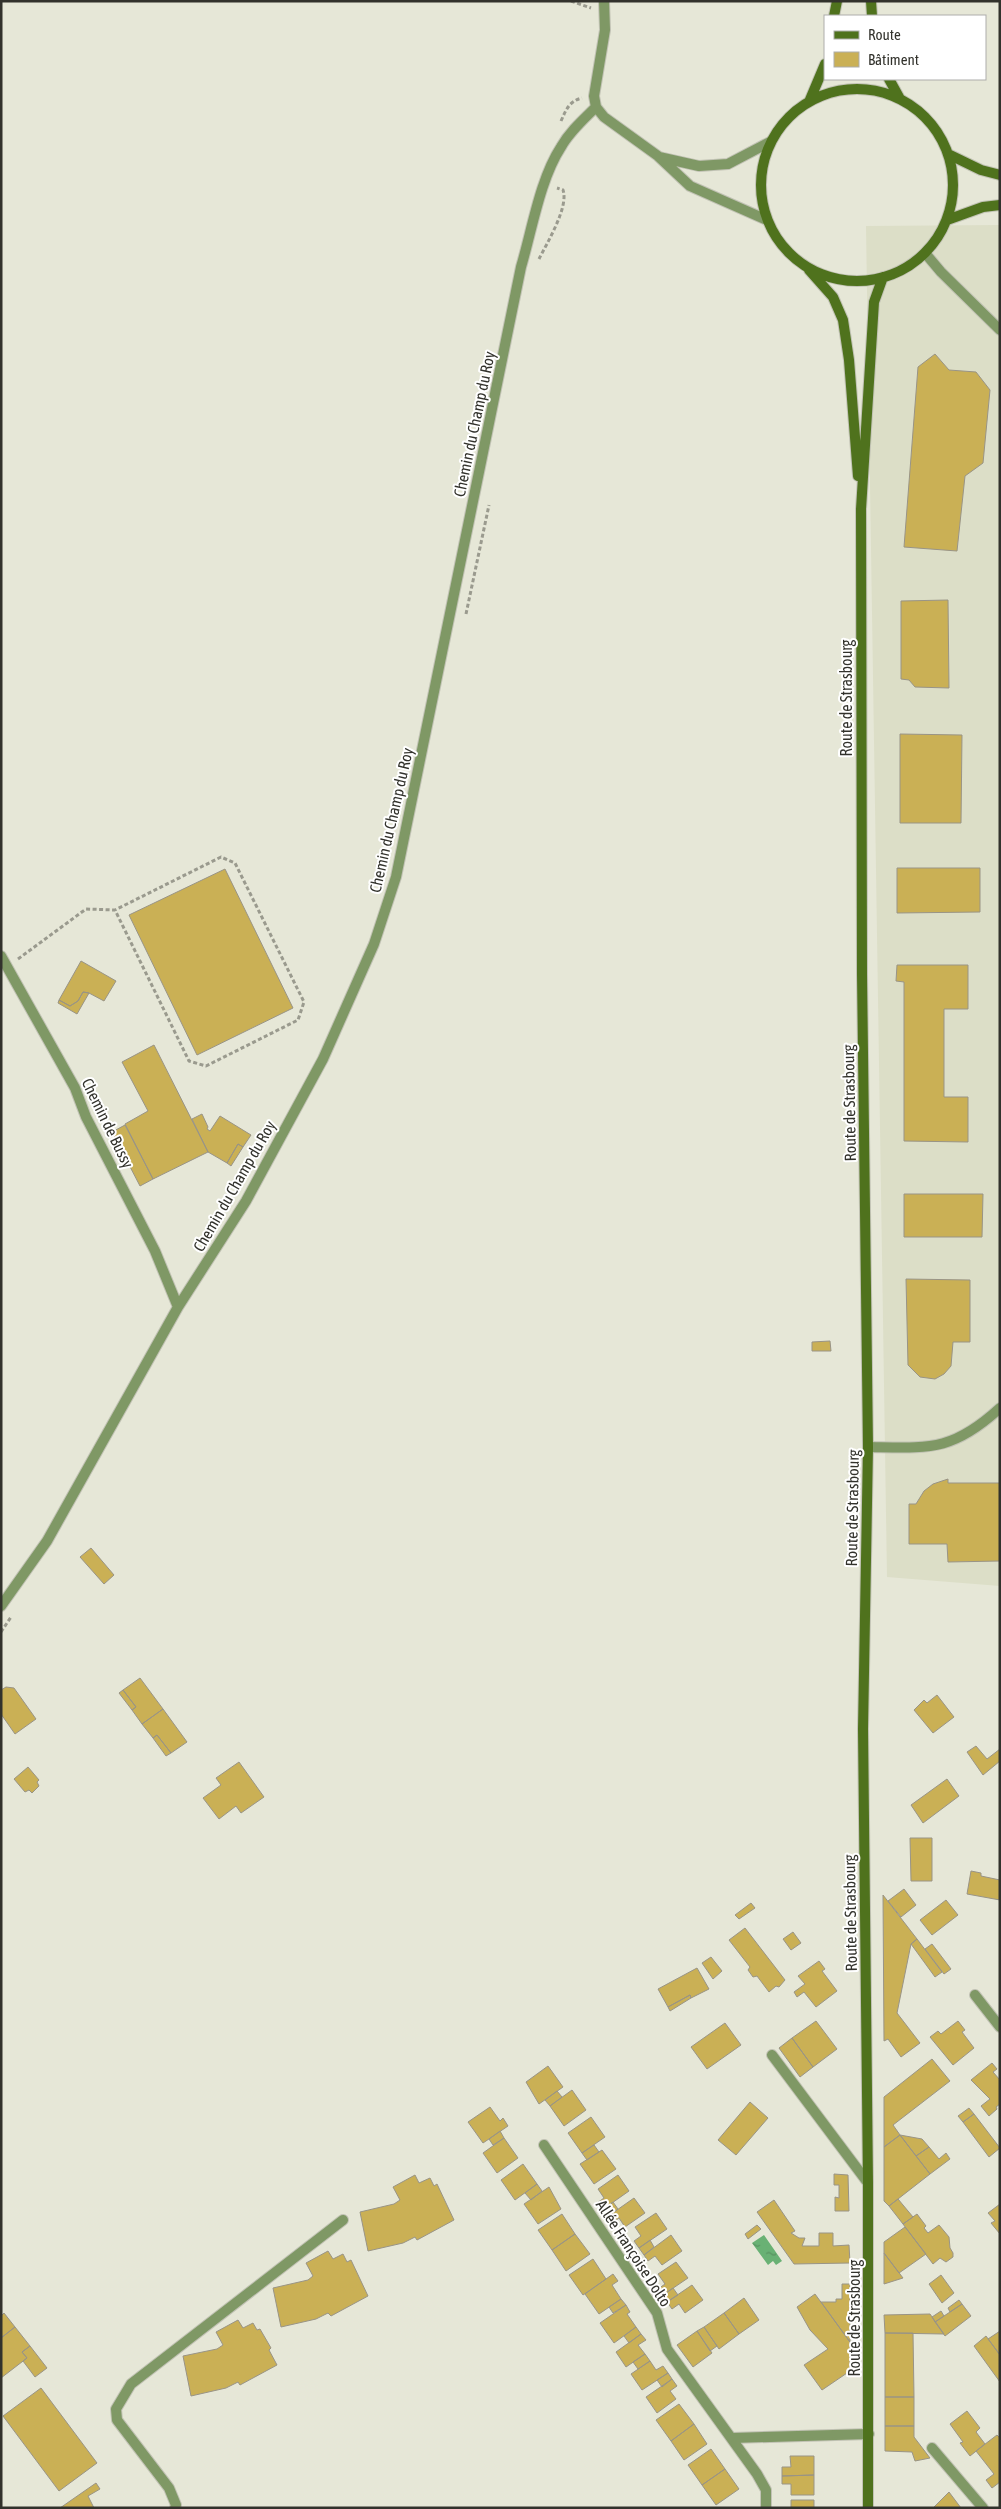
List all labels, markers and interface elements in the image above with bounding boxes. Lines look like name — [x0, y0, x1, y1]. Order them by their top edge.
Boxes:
legend — [824, 15, 986, 80]
text: Route — [868, 26, 901, 43]
text: Bâtiment — [868, 51, 919, 68]
street label: Chemin du Champ du Roy — [450, 349, 499, 498]
street label: Route de Strasbourg — [837, 639, 856, 756]
street label: Chemin du Champ du Roy — [366, 745, 417, 894]
street label: Route de Strasbourg — [839, 1044, 860, 1162]
street label: Chemin de Bussy — [78, 1075, 138, 1172]
street label: Chemin du Champ du Roy — [189, 1117, 280, 1255]
street label: Route de Strasbourg — [842, 1449, 863, 1567]
street label: Route de Strasbourg — [840, 1854, 861, 1972]
street label: Allée Françoise Dolto — [592, 2196, 675, 2310]
street label: Route de Strasbourg — [845, 2259, 864, 2376]

